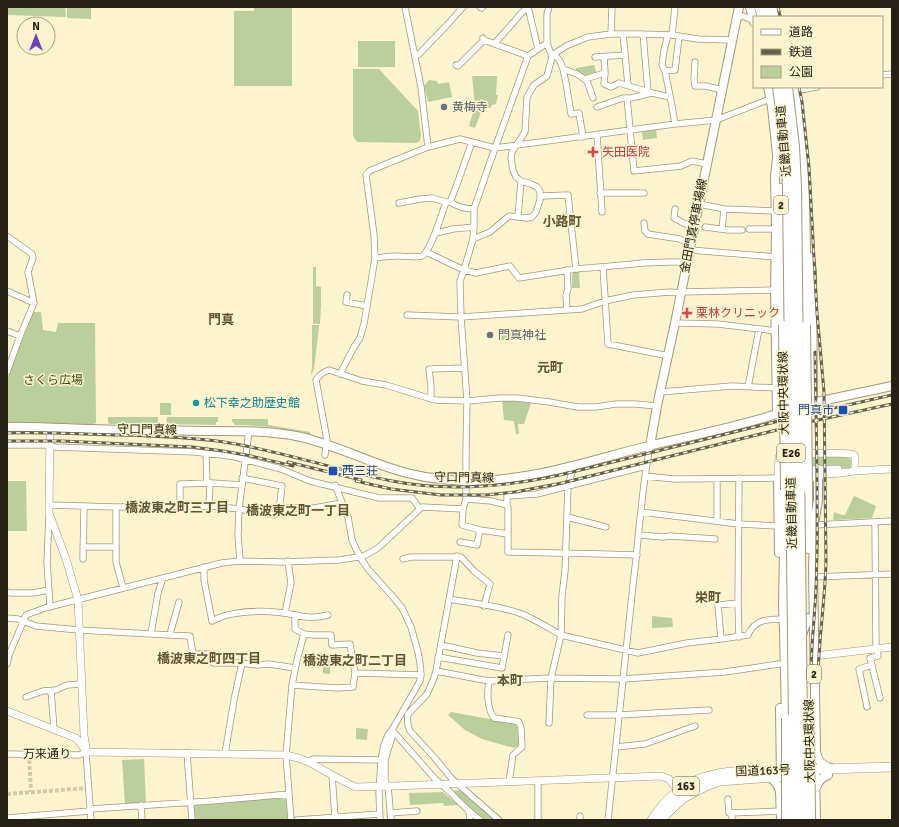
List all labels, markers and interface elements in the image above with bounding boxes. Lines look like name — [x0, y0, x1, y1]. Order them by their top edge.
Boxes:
north arrow — [16, 16, 56, 56]
legend — [753, 16, 883, 88]
text: N — [32, 20, 40, 33]
text: 道路 — [789, 25, 813, 40]
text: 鉄道 — [789, 45, 813, 60]
text: 公園 — [789, 65, 813, 80]
place label: 黄梅寺 — [452, 100, 488, 115]
marker: 黄梅寺 — [439, 102, 449, 112]
street label: 近畿自動車道 — [773, 104, 795, 178]
place label: 矢田医院 — [602, 145, 650, 160]
marker: 矢田医院 — [587, 146, 599, 158]
street label: 金田門真停車場線 — [677, 177, 711, 275]
road number: 2 — [774, 196, 788, 214]
district label: 小路町 — [542, 214, 582, 230]
place label: 栗林クリニック — [696, 306, 780, 321]
marker: 栗林クリニック — [681, 307, 693, 319]
district label: 門真 — [208, 312, 234, 328]
place label: 門真神社 — [498, 328, 546, 343]
marker: 門真神社 — [485, 330, 495, 340]
street label: 大阪中央環状線 — [776, 351, 792, 435]
district label: 元町 — [537, 360, 563, 376]
park label: さくら広場 — [23, 373, 83, 388]
place label: 松下幸之助歴史館 — [204, 396, 300, 411]
marker: 松下幸之助歴史館 — [191, 398, 201, 408]
place label: 門真市 — [798, 403, 834, 418]
marker: 門真市 — [837, 404, 849, 416]
street label: 守口門真線 — [117, 422, 177, 438]
road number: E26 — [777, 444, 805, 462]
place label: 西三荘 — [342, 464, 378, 479]
marker: 西三荘 — [327, 465, 339, 477]
street label: 守口門真線 — [434, 470, 494, 486]
street label: 近畿自動車道 — [784, 477, 800, 549]
district label: 橋波東之町三丁目 — [125, 500, 229, 516]
district label: 橋波東之町一丁目 — [246, 503, 350, 519]
district label: 栄町 — [695, 590, 721, 606]
district label: 橋波東之町四丁目 — [157, 651, 261, 667]
district label: 橋波東之町二丁目 — [303, 653, 407, 669]
road number: 2 — [807, 665, 821, 683]
district label: 本町 — [497, 673, 523, 689]
street label: 大阪中央環状線 — [802, 699, 818, 783]
street label: 万来通り — [23, 747, 71, 762]
street label: 国道163号 — [735, 763, 791, 779]
road number: 163 — [673, 777, 699, 795]

